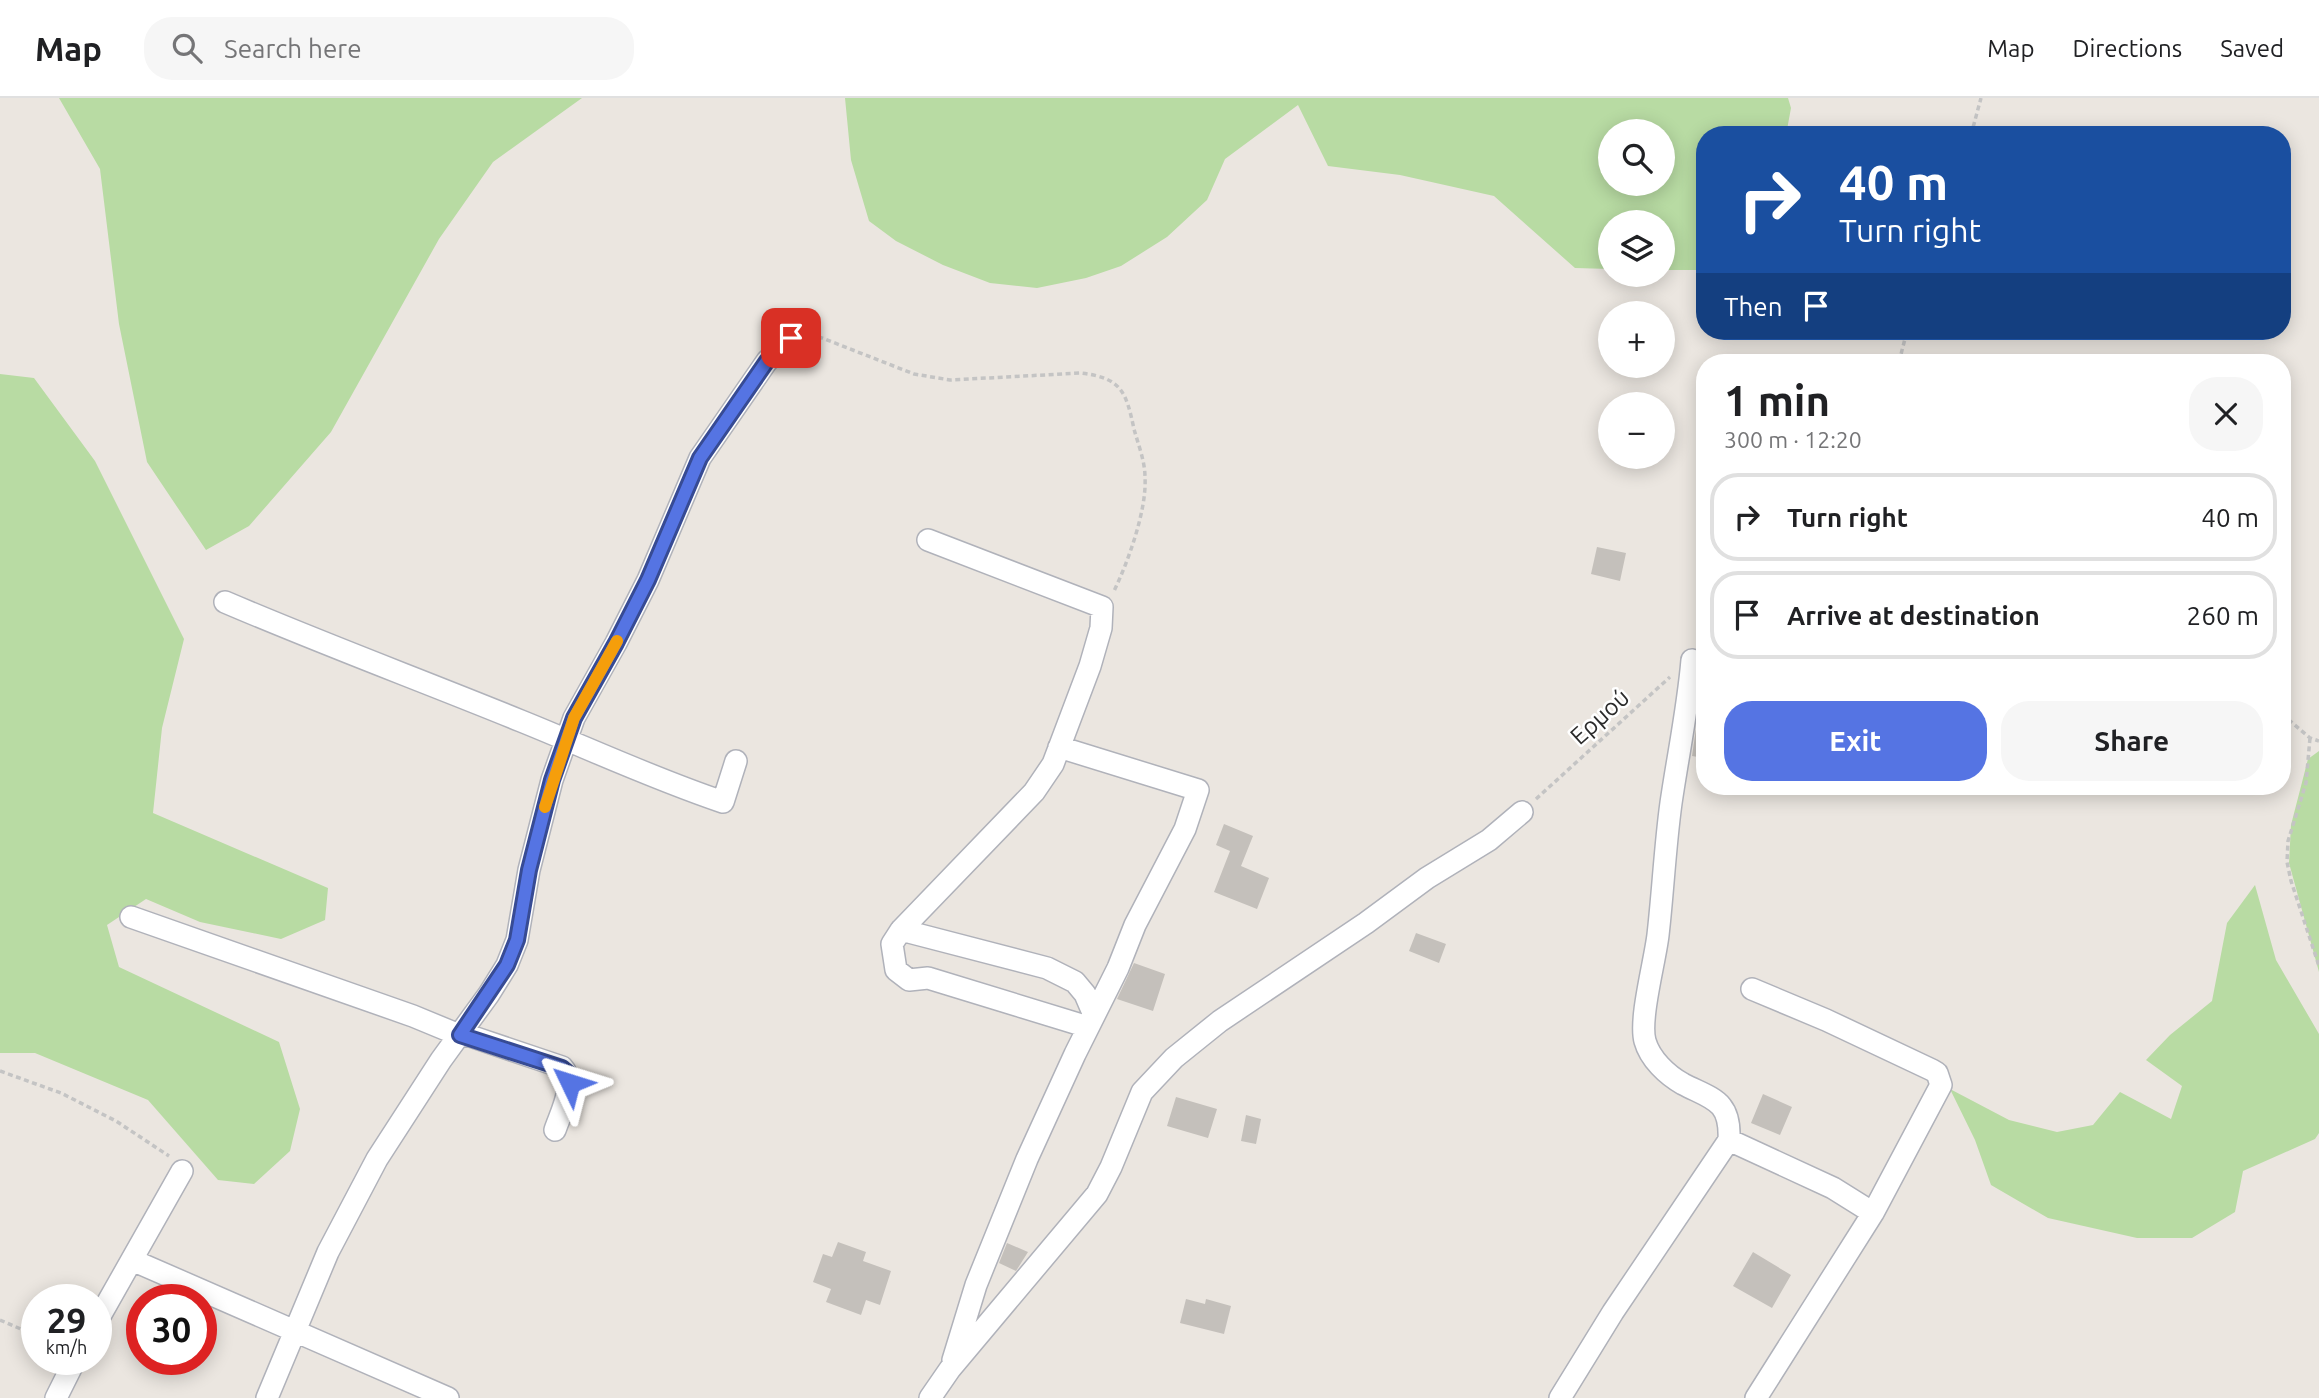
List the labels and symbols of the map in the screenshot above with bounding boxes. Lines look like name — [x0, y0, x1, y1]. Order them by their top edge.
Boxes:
pin — [761, 308, 821, 368]
street label: Ερμού — [1565, 683, 1634, 750]
position arrow — [533, 1046, 607, 1120]
speed limit sign: 30 — [126, 1284, 217, 1375]

